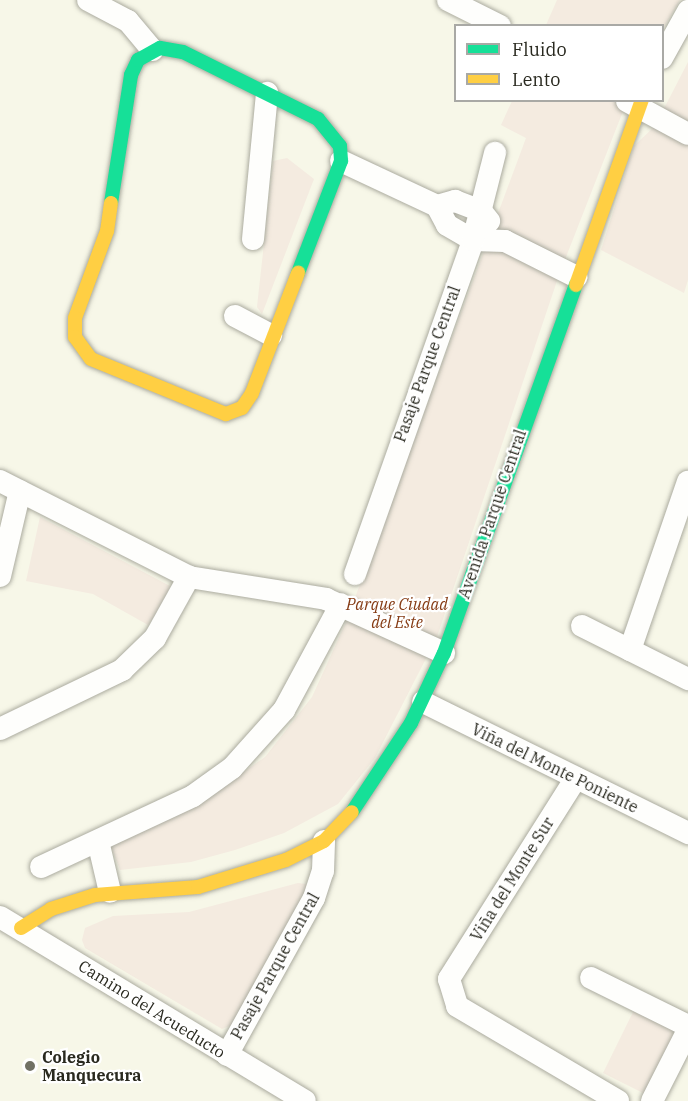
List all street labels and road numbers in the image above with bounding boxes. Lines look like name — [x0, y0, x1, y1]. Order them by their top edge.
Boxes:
street label: Pasaje Parque Central — [390, 283, 464, 445]
street label: Avenida Parque Central — [454, 427, 530, 601]
street label: Viña del Monte Poniente — [469, 719, 641, 817]
street label: Viña del Monte Sur — [466, 814, 558, 944]
street label: Pasaje Parque Central — [227, 889, 323, 1043]
street label: Camino del Acueducto — [75, 956, 229, 1062]

